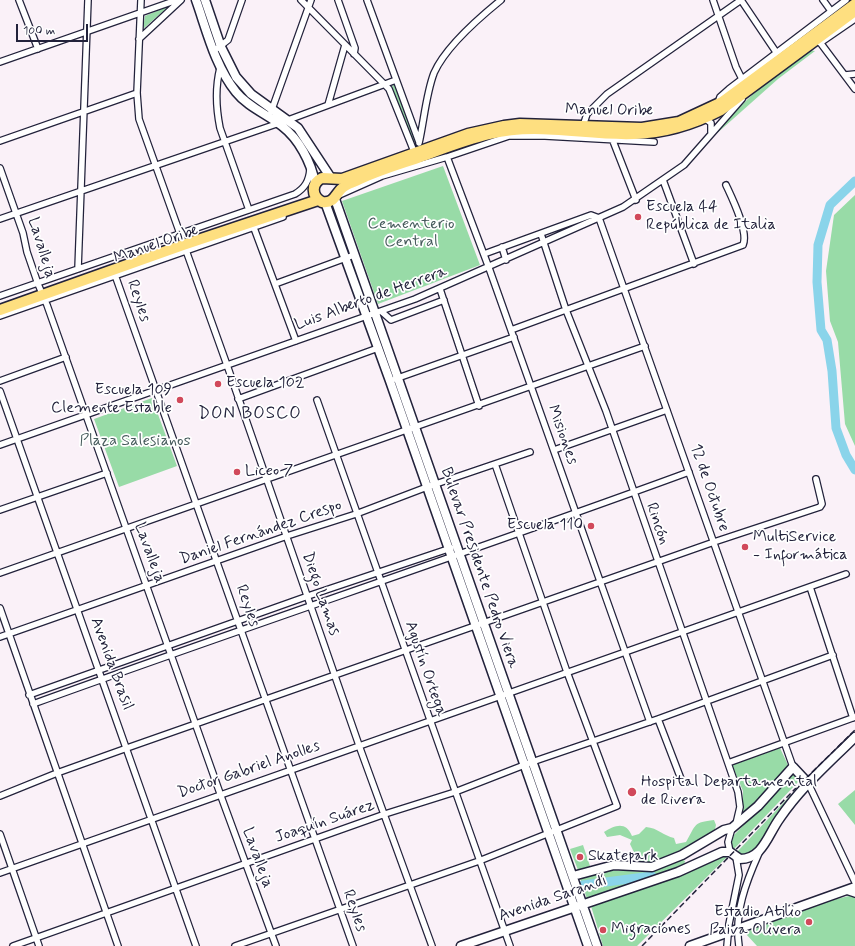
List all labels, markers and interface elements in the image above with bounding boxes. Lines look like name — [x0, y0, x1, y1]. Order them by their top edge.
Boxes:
scale bar — [18, 16, 90, 42]
text: 100 m — [23, 23, 55, 39]
street label: Manuel Oribe — [565, 101, 653, 121]
place label: Escuela 44 República de Italia — [646, 198, 776, 236]
marker: Escuela 44 República de Italia — [633, 212, 643, 222]
street label: Lavalleja — [23, 215, 59, 281]
park label: Cementerio Central — [367, 215, 455, 253]
street label: Manuel Oribe — [111, 222, 201, 268]
street label: Luis Alberto de Herrera — [292, 263, 450, 335]
street label: Reyles — [122, 277, 154, 325]
place label: Escuela 102 — [226, 374, 304, 394]
marker: Escuela 102 — [213, 379, 223, 389]
place label: Escuela 109 Clemente Estable — [51, 381, 172, 419]
marker: Escuela 109 Clemente Estable — [175, 395, 185, 405]
street label: Misiones — [542, 403, 582, 467]
district label: DON BOSCO — [199, 404, 301, 424]
park label: Plaza Salesianos — [79, 432, 191, 452]
street label: 12 de Octubre — [685, 442, 733, 534]
place label: Liceo 7 — [245, 462, 293, 482]
street label: Bulevar Presidente Pedro Viera — [436, 465, 522, 671]
marker: Liceo 7 — [232, 467, 242, 477]
street label: Daniel Fernández Crespo — [177, 496, 345, 570]
street label: Rincón — [641, 500, 673, 548]
place label: Escuela 110 — [507, 516, 583, 536]
street label: Lavalleja — [129, 520, 169, 586]
marker: Escuela 110 — [586, 521, 596, 531]
place label: MultiService - Informática — [753, 528, 848, 566]
marker: MultiService - Informática — [740, 542, 750, 552]
street label: Diego Lamas — [297, 550, 343, 638]
street label: Reyles — [231, 582, 263, 630]
street label: Avenida Brasil — [85, 615, 137, 713]
street label: Agustín Ortega — [400, 619, 450, 719]
street label: Doctor Gabriel Anolles — [175, 737, 323, 803]
place label: Hospital Departamental de Rivera — [641, 773, 817, 811]
marker: Hospital Departamental de Rivera — [626, 786, 638, 798]
street label: Joaquín Suárez — [273, 796, 377, 848]
street label: Lavalleja — [237, 825, 277, 891]
place label: Skatepark — [588, 847, 658, 867]
marker: Skatepark — [575, 852, 585, 862]
street label: Avenida Sarandí — [496, 871, 610, 927]
street label: Reyles — [338, 887, 370, 935]
place label: Estadio Atilio Paiva Olivera — [709, 903, 801, 941]
marker: Estadio Atilio Paiva Olivera — [804, 917, 814, 927]
place label: Migraciones — [611, 920, 691, 940]
marker: Migraciones — [598, 925, 608, 935]

